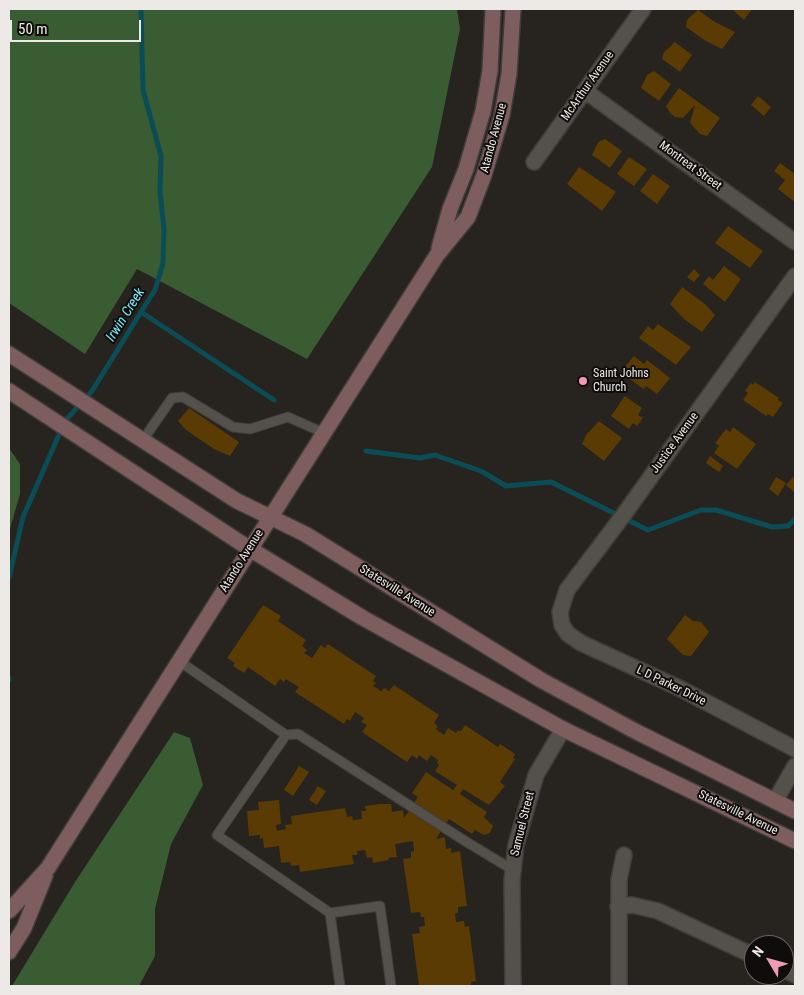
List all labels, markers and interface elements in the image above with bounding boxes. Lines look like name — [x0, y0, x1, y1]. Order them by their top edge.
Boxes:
scale bar — [12, 10, 144, 42]
text: 50 m — [18, 20, 48, 38]
street label: McArthur Avenue — [559, 48, 617, 124]
street label: Atando Avenue — [478, 102, 510, 174]
street label: Montreat Street — [656, 138, 724, 194]
water label: Irwin Creek — [103, 285, 149, 345]
place label: Saint Johns Church — [593, 367, 649, 395]
marker: Saint Johns Church — [577, 375, 589, 387]
street label: Justice Avenue — [648, 410, 702, 476]
street label: Atando Avenue — [217, 527, 267, 595]
street label: Statesville Avenue — [357, 562, 437, 620]
street label: L D Parker Drive — [634, 663, 708, 709]
street label: Statesville Avenue — [696, 788, 780, 838]
street label: Samuel Street — [508, 790, 538, 858]
north arrow — [744, 935, 794, 985]
text: N — [749, 943, 767, 960]

